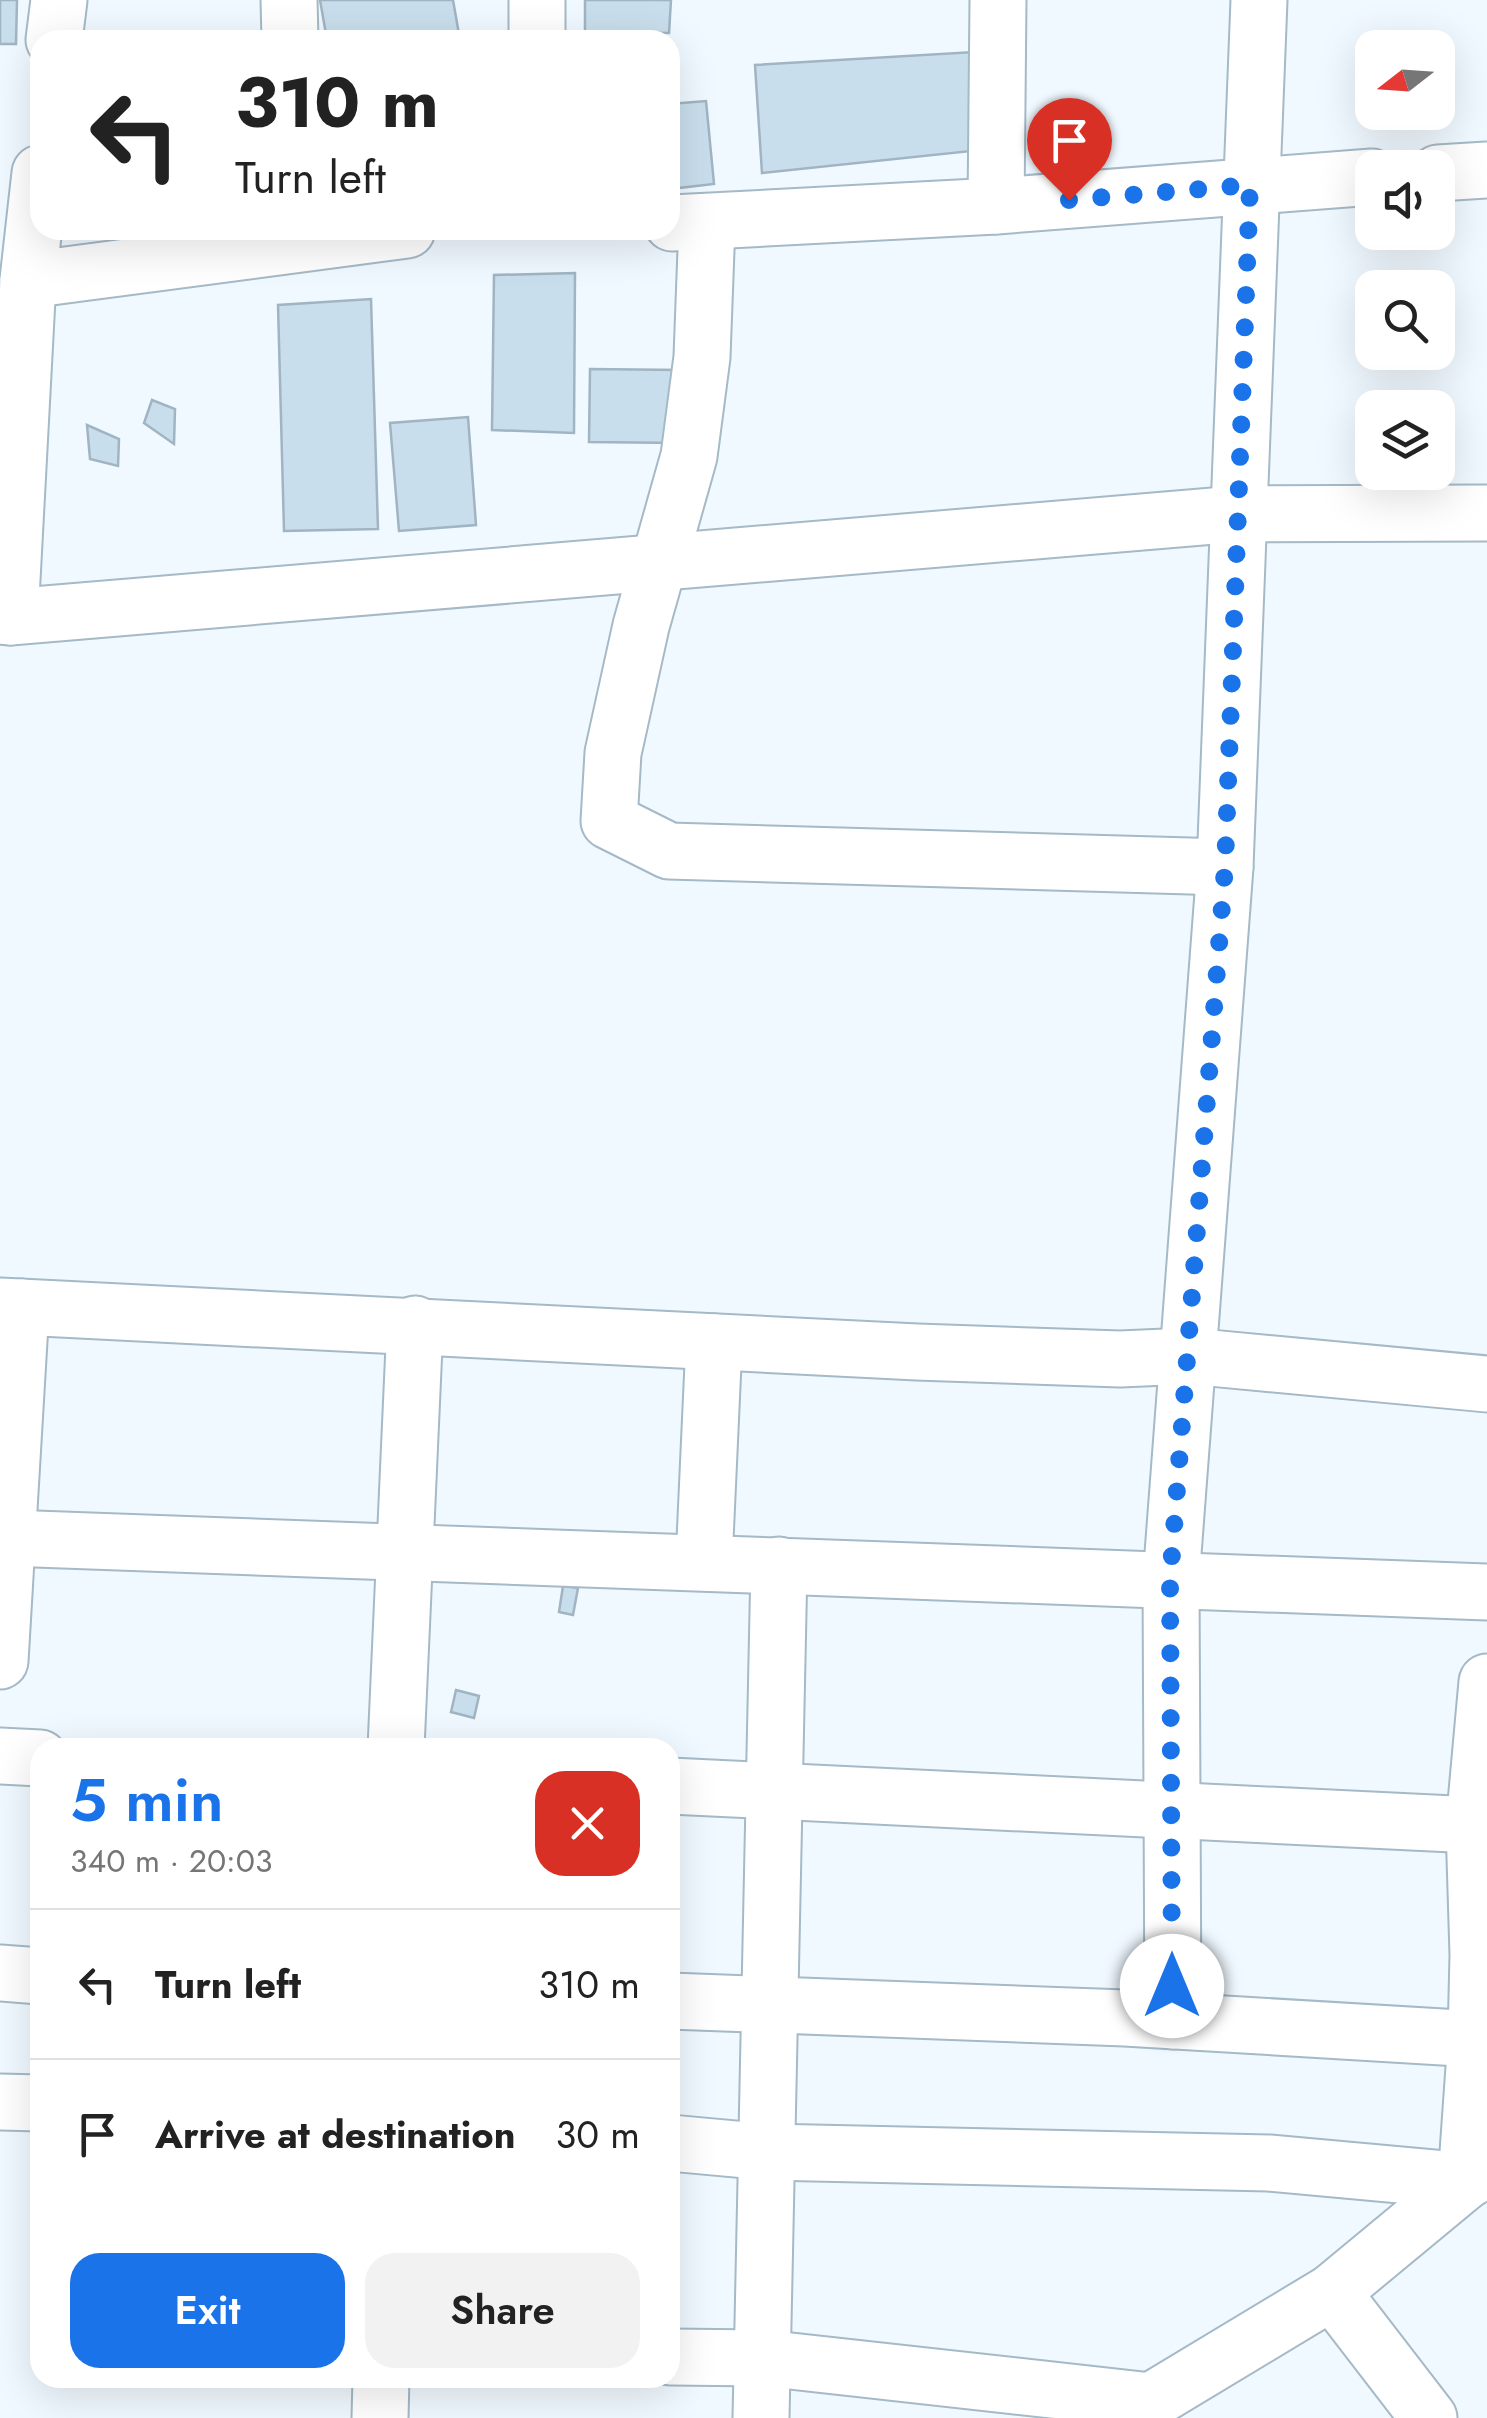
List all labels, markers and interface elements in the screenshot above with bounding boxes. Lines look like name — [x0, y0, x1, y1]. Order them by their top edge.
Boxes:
north arrow — [1355, 30, 1455, 130]
map controls — [1355, 30, 1455, 490]
text: 310 m — [235, 52, 439, 153]
icon: left — [70, 70, 200, 200]
pin — [1027, 98, 1112, 201]
icon: arrive — [1042, 113, 1097, 168]
text: Turn left — [235, 145, 386, 210]
button: sound — [1355, 150, 1455, 250]
button: search — [1355, 270, 1455, 370]
button: layers — [1355, 390, 1455, 490]
text: 5 min — [70, 1757, 223, 1844]
button: close — [535, 1771, 640, 1876]
text: 340 m · 20:03 — [70, 1838, 272, 1884]
position arrow — [1120, 1934, 1224, 2038]
icon: left — [70, 1957, 125, 2012]
text: Turn left — [155, 1957, 301, 2012]
text: 310 m — [538, 1957, 640, 2012]
icon: arrive — [70, 2107, 125, 2162]
text: Arrive at destination — [155, 2107, 516, 2162]
text: 30 m — [555, 2107, 640, 2162]
button: Exit — [70, 2253, 345, 2368]
button: Share — [365, 2253, 640, 2368]

